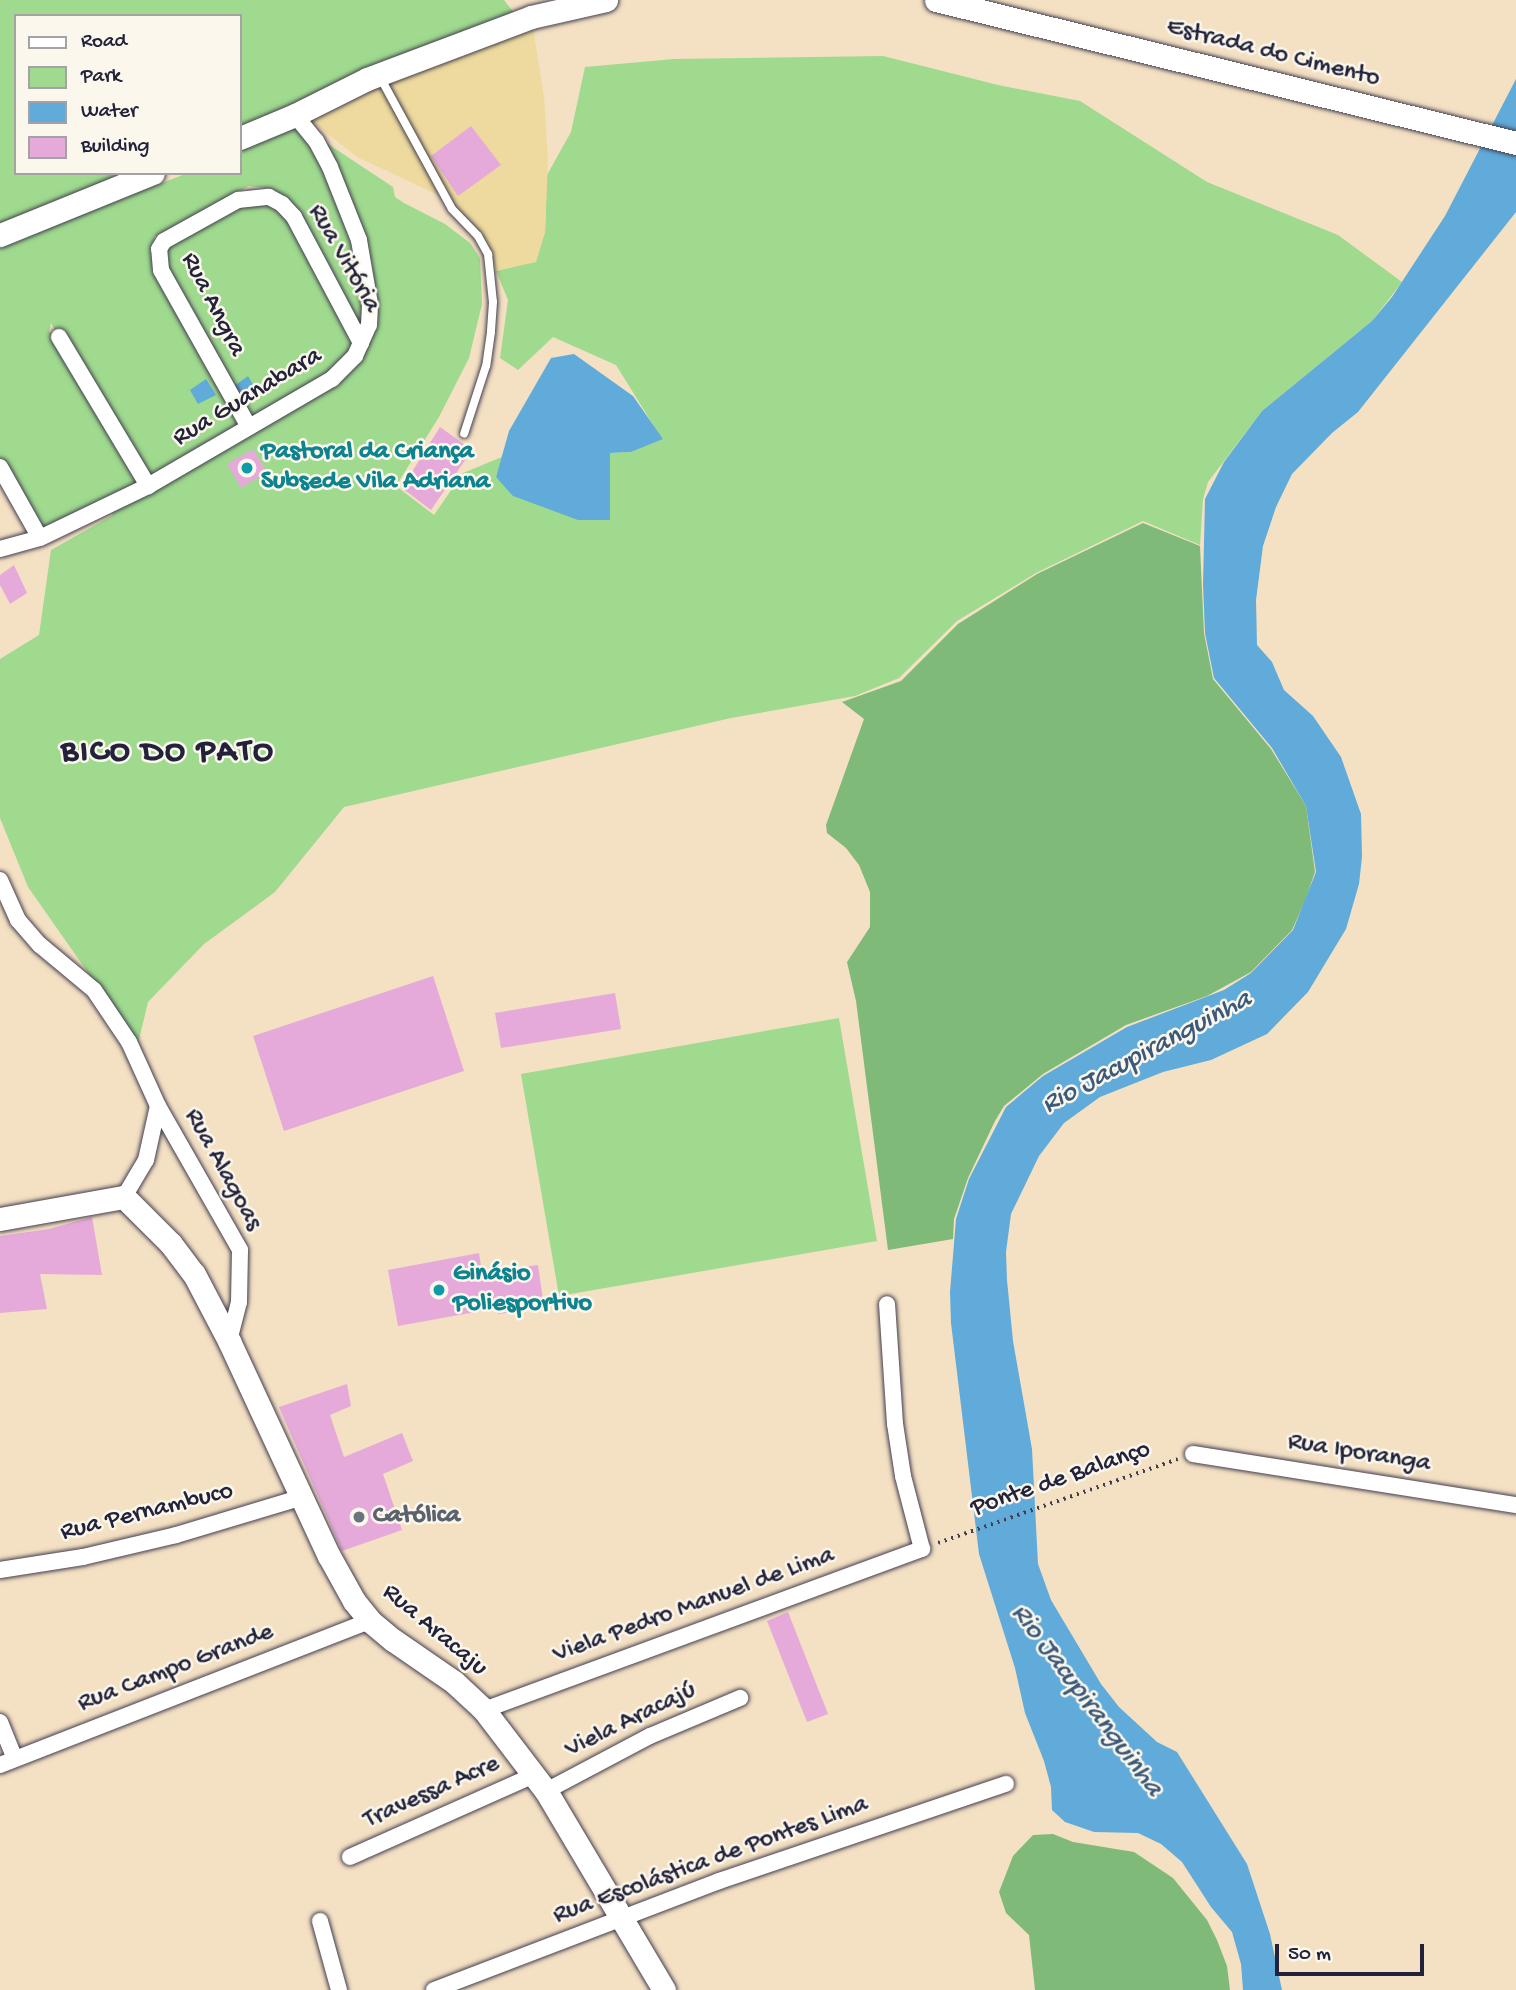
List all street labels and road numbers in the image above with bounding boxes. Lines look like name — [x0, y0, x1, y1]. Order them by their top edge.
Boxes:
street label: Estrada do Cimento — [1163, 12, 1383, 96]
street label: Rua Vitória — [300, 199, 386, 319]
street label: Rua Angra — [173, 248, 251, 362]
street label: Rua Guanabara — [168, 341, 328, 455]
street label: Rua Alagoas — [176, 1104, 268, 1236]
street label: Rua Iporanga — [1285, 1427, 1433, 1481]
street label: Ponte de Balanço — [967, 1435, 1155, 1525]
street label: Rua Pernambuco — [57, 1476, 237, 1550]
street label: Viela Pedro Manuel de Lima — [549, 1541, 839, 1671]
street label: Rua Aracaju — [375, 1578, 493, 1684]
street label: Rua Campo Grande — [74, 1617, 278, 1721]
street label: Viela Aracajú — [560, 1676, 702, 1766]
street label: Travessa Acre — [359, 1749, 505, 1837]
street label: Rua Escolástica de Pontes Lima — [549, 1789, 873, 1933]

